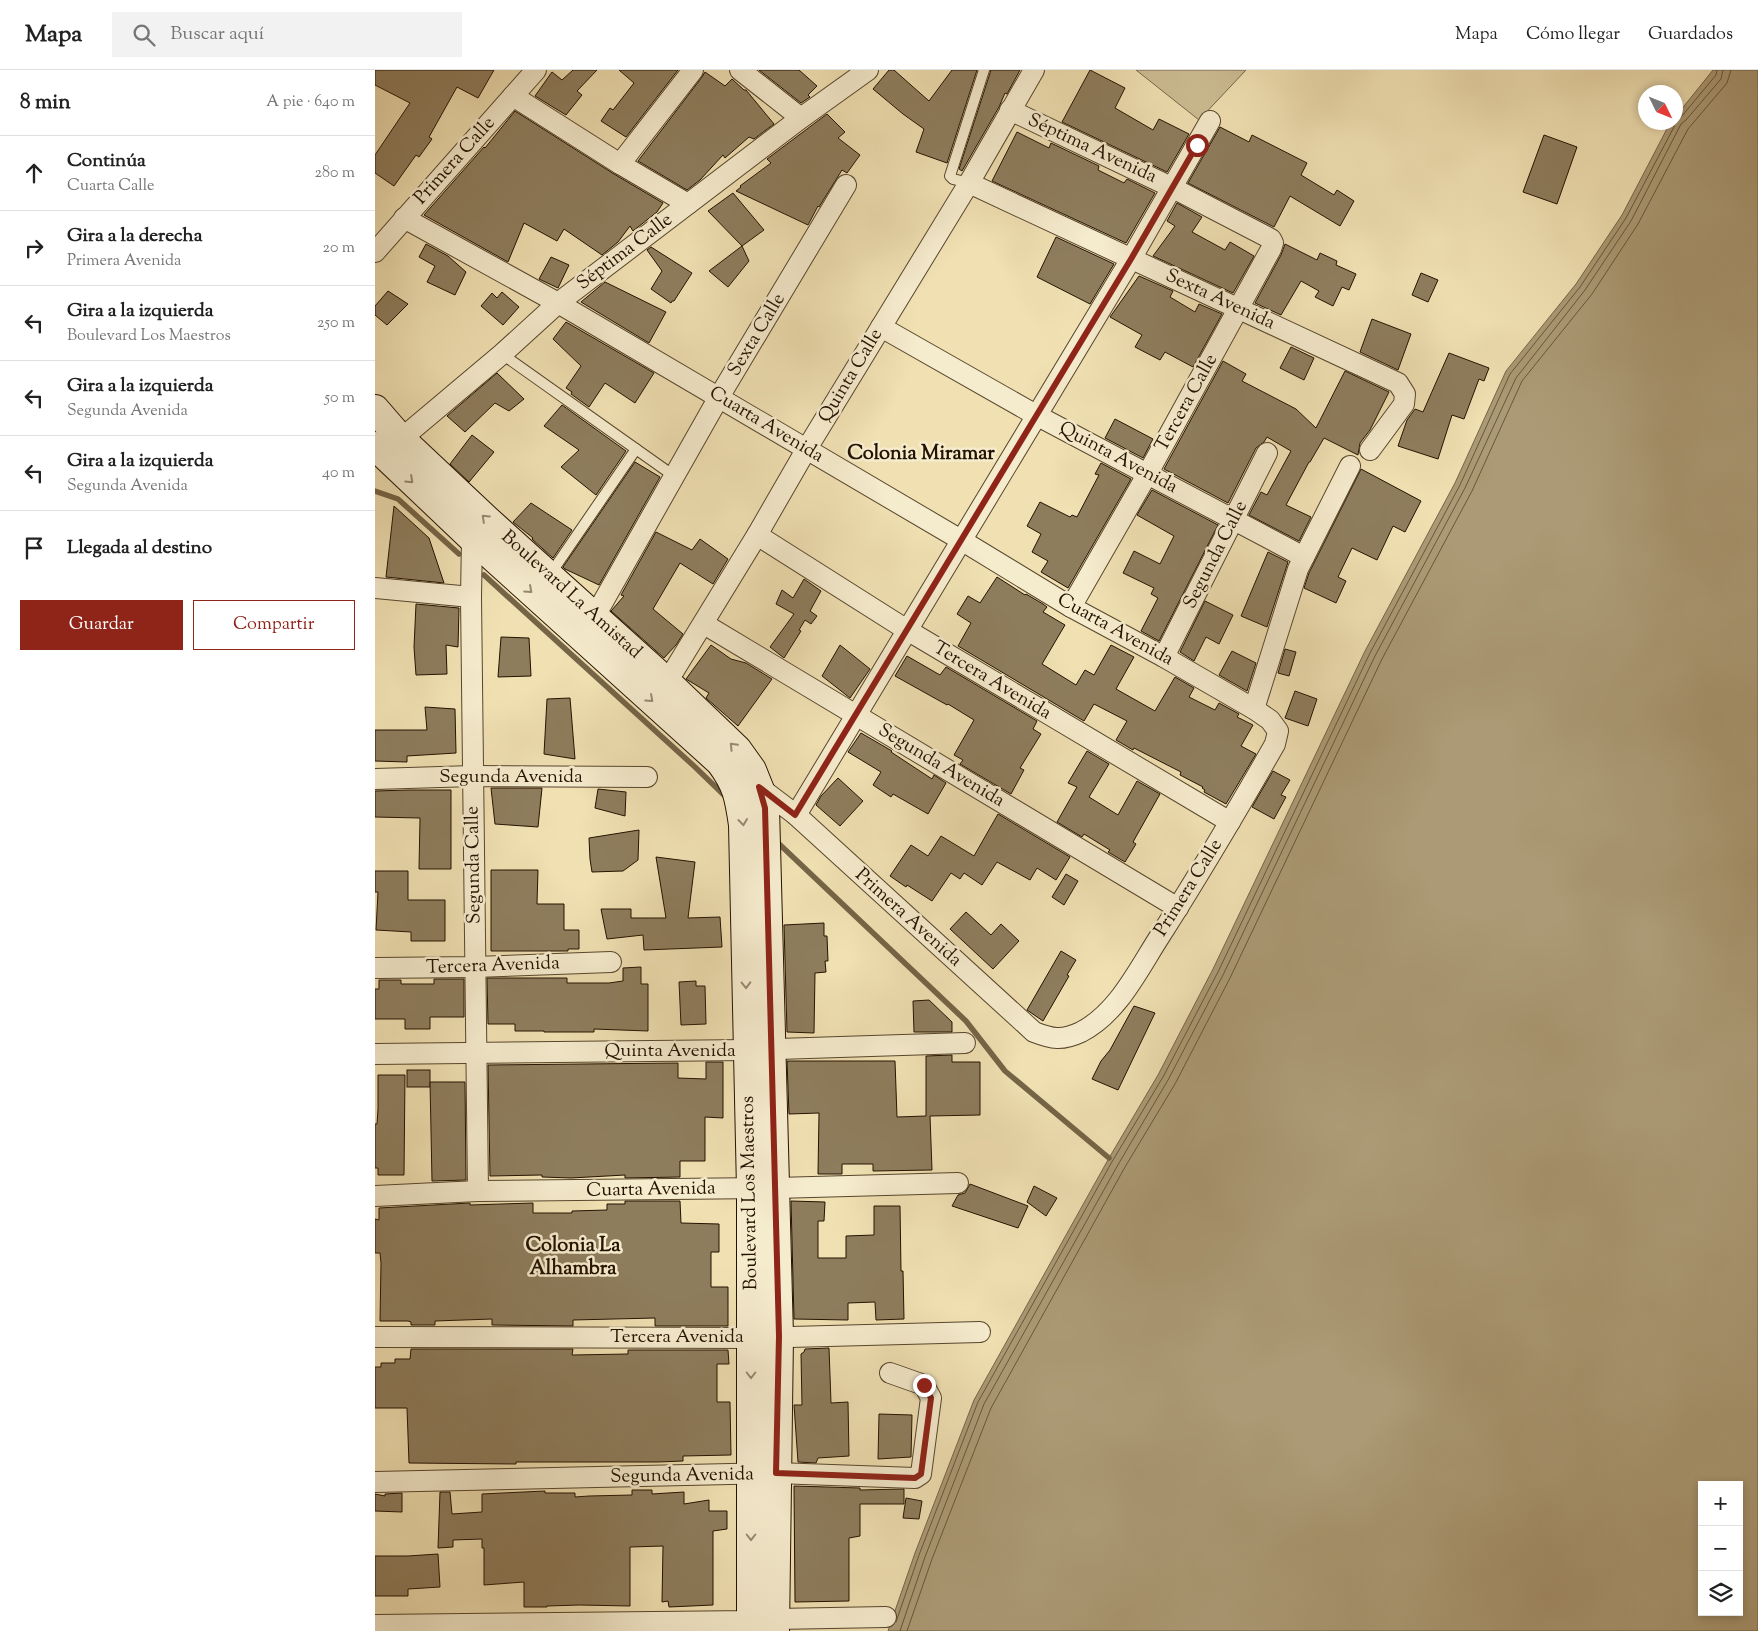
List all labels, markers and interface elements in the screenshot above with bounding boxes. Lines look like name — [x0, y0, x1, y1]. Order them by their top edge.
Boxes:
search box — [112, 12, 462, 57]
text: Mapa — [25, 18, 82, 52]
icon: search — [130, 21, 158, 49]
text: Buscar aquí — [170, 21, 264, 48]
text: Mapa — [1455, 22, 1498, 48]
text: Cómo llegar — [1526, 22, 1620, 48]
text: Guardados — [1648, 22, 1733, 48]
north arrow — [1638, 85, 1683, 130]
text: 8 min — [20, 88, 71, 118]
text: A pie · 640 m — [266, 91, 355, 114]
street label: Séptima Avenida — [1023, 107, 1161, 191]
street label: Primera Calle — [408, 111, 502, 211]
route start — [1186, 134, 1209, 157]
text: Continúa — [67, 148, 146, 175]
icon: ahead — [20, 159, 48, 187]
text: 280 m — [314, 162, 355, 185]
text: Cuarta Calle — [67, 175, 155, 198]
street label: Séptima Calle — [571, 207, 679, 297]
text: Gira a la derecha — [67, 223, 202, 250]
icon: right — [20, 234, 48, 262]
text: 20 m — [322, 237, 355, 260]
text: Primera Avenida — [67, 250, 181, 273]
street label: Sexta Avenida — [1161, 263, 1279, 337]
street label: Sexta Calle — [722, 288, 792, 382]
text: Gira a la izquierda — [67, 298, 213, 325]
icon: left — [20, 309, 48, 337]
text: 250 m — [317, 312, 355, 335]
street label: Quinta Calle — [812, 324, 890, 428]
text: Boulevard Los Maestros — [67, 325, 231, 348]
street label: Tercera Calle — [1149, 349, 1225, 457]
text: Gira a la izquierda — [67, 373, 213, 400]
street label: Cuarta Avenida — [704, 380, 829, 470]
icon: left — [20, 384, 48, 412]
text: 50 m — [324, 387, 355, 410]
text: Segunda Avenida — [67, 400, 188, 423]
street label: Quinta Avenida — [1054, 415, 1183, 501]
district label: Colonia Miramar — [847, 440, 995, 469]
text: Gira a la izquierda — [67, 448, 213, 475]
icon: left — [20, 459, 48, 487]
text: 40 m — [322, 462, 355, 485]
one-way arrow — [404, 474, 413, 483]
text: Segunda Avenida — [67, 475, 188, 498]
street label: Segunda Calle — [1177, 496, 1255, 614]
one-way arrow — [481, 515, 490, 524]
street label: Boulevard La Amistad — [495, 524, 648, 666]
icon: arrive — [20, 534, 48, 562]
text: Llegada al destino — [67, 535, 212, 562]
one-way arrow — [524, 584, 533, 593]
street label: Cuarta Avenida — [1052, 587, 1178, 673]
button: Guardar — [20, 600, 183, 650]
button: Compartir — [193, 600, 355, 650]
street label: Tercera Avenida — [928, 635, 1056, 727]
one-way arrow — [645, 693, 654, 702]
street label: Segunda Avenida — [872, 717, 1010, 815]
one-way arrow — [730, 743, 739, 752]
street label: Segunda Avenida — [439, 764, 583, 791]
street label: Segunda Calle — [459, 806, 489, 924]
one-way arrow — [737, 819, 748, 827]
street label: Primera Calle — [1148, 834, 1230, 942]
street label: Primera Avenida — [848, 862, 968, 974]
street label: Tercera Avenida — [426, 950, 561, 982]
one-way arrow — [741, 981, 752, 989]
street label: Quinta Avenida — [604, 1038, 736, 1065]
street label: Boulevard Los Maestros — [735, 1096, 765, 1290]
street label: Cuarta Avenida — [586, 1175, 716, 1205]
district label: Colonia La Alhambra — [526, 1232, 621, 1284]
street label: Tercera Avenida — [610, 1324, 744, 1351]
one-way arrow — [746, 1371, 756, 1379]
route end — [913, 1374, 936, 1397]
street label: Segunda Avenida — [610, 1461, 754, 1491]
map controls — [1698, 1481, 1743, 1616]
button: + — [1698, 1481, 1743, 1526]
button: − — [1698, 1526, 1743, 1571]
one-way arrow — [746, 1534, 756, 1541]
button: layers — [1698, 1571, 1743, 1616]

